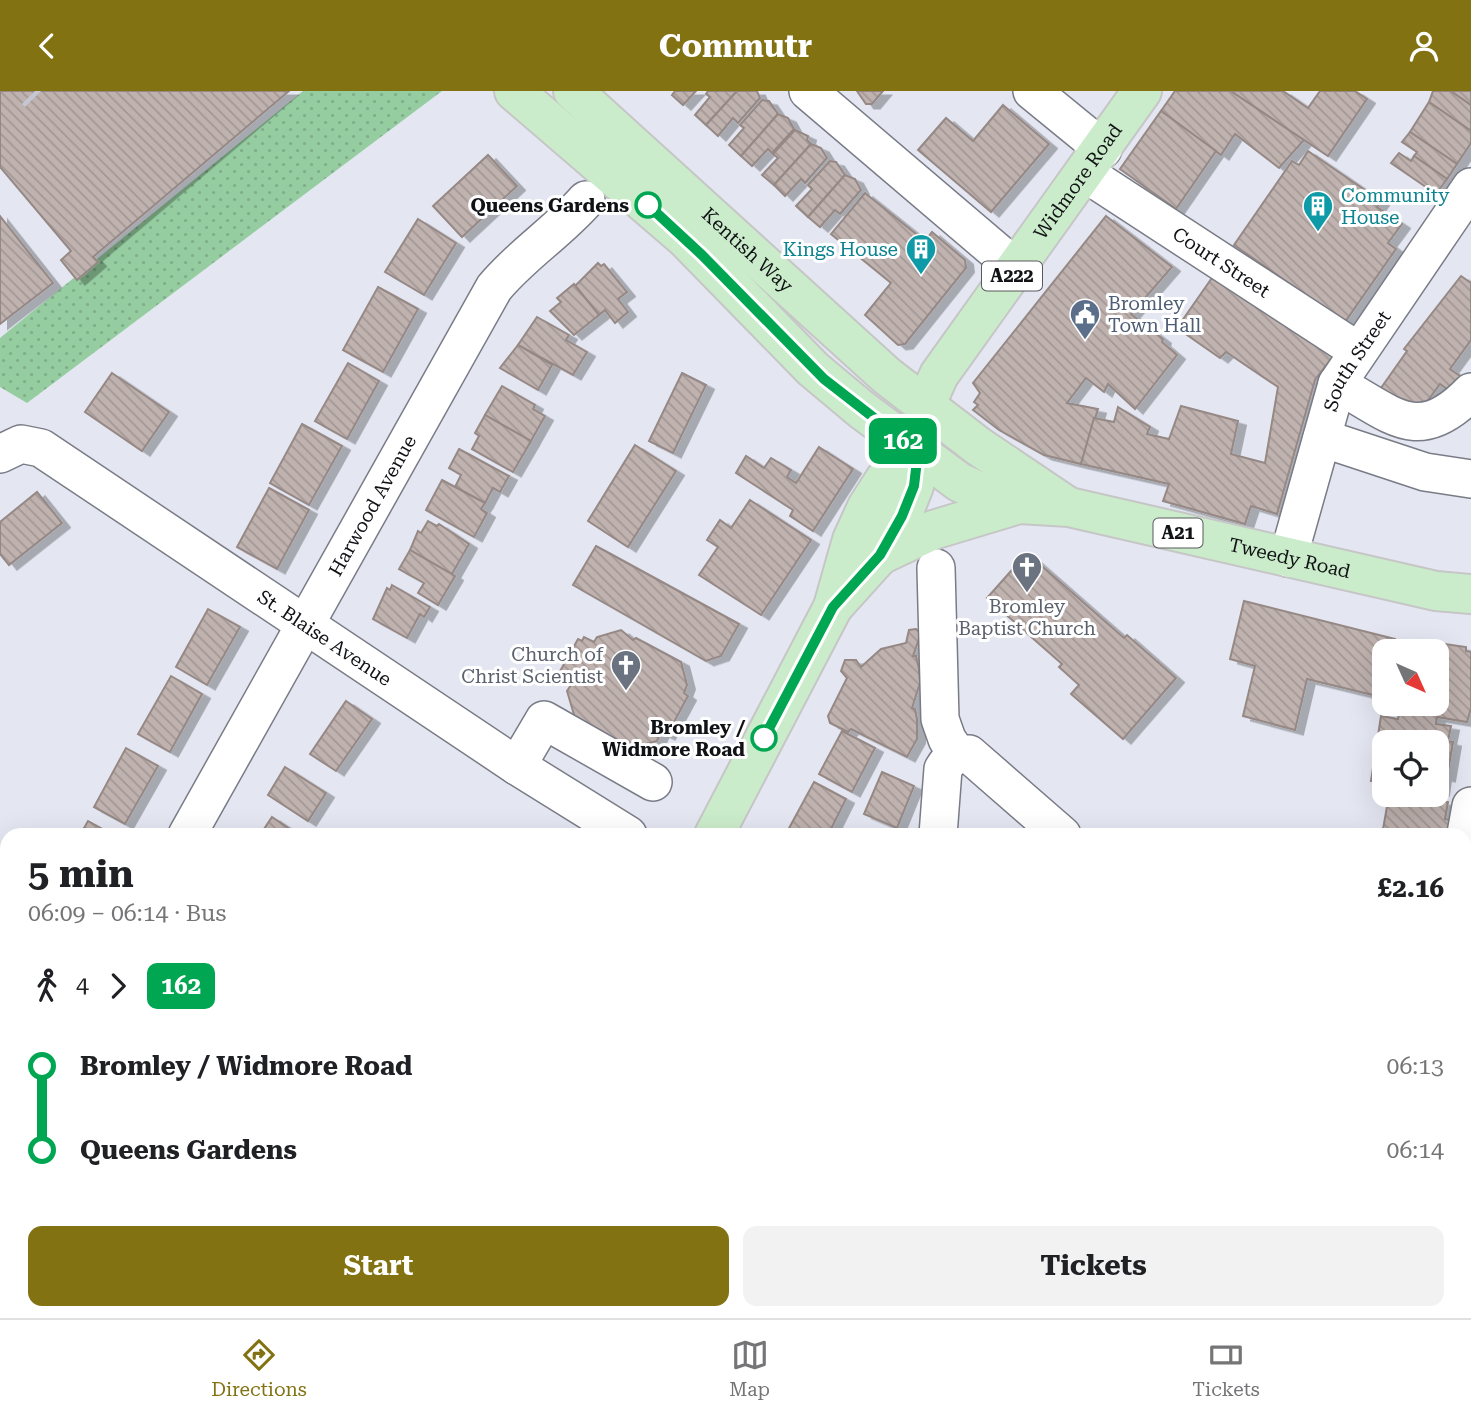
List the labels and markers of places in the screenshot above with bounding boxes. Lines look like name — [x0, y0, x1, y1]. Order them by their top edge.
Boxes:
place label: Community House — [1341, 184, 1450, 229]
building icon: Community House — [1301, 189, 1335, 233]
marker: Queens Gardens — [635, 192, 661, 218]
place label: Queens Gardens — [470, 194, 629, 217]
building icon: Kings House — [904, 232, 938, 276]
place label: Kings House — [783, 238, 898, 261]
place label: Bromley Town Hall — [1108, 292, 1201, 337]
public building icon: Bromley Town Hall — [1068, 297, 1102, 341]
church icon: Bromley Baptist Church — [1010, 550, 1044, 594]
place label: Bromley Baptist Church — [958, 595, 1096, 640]
place label: Church of Christ Scientist — [461, 643, 604, 688]
church icon: Church of Christ Scientist — [609, 648, 643, 692]
place label: Bromley / Widmore Road — [602, 716, 746, 761]
marker: Bromley / Widmore Road — [751, 725, 777, 751]

